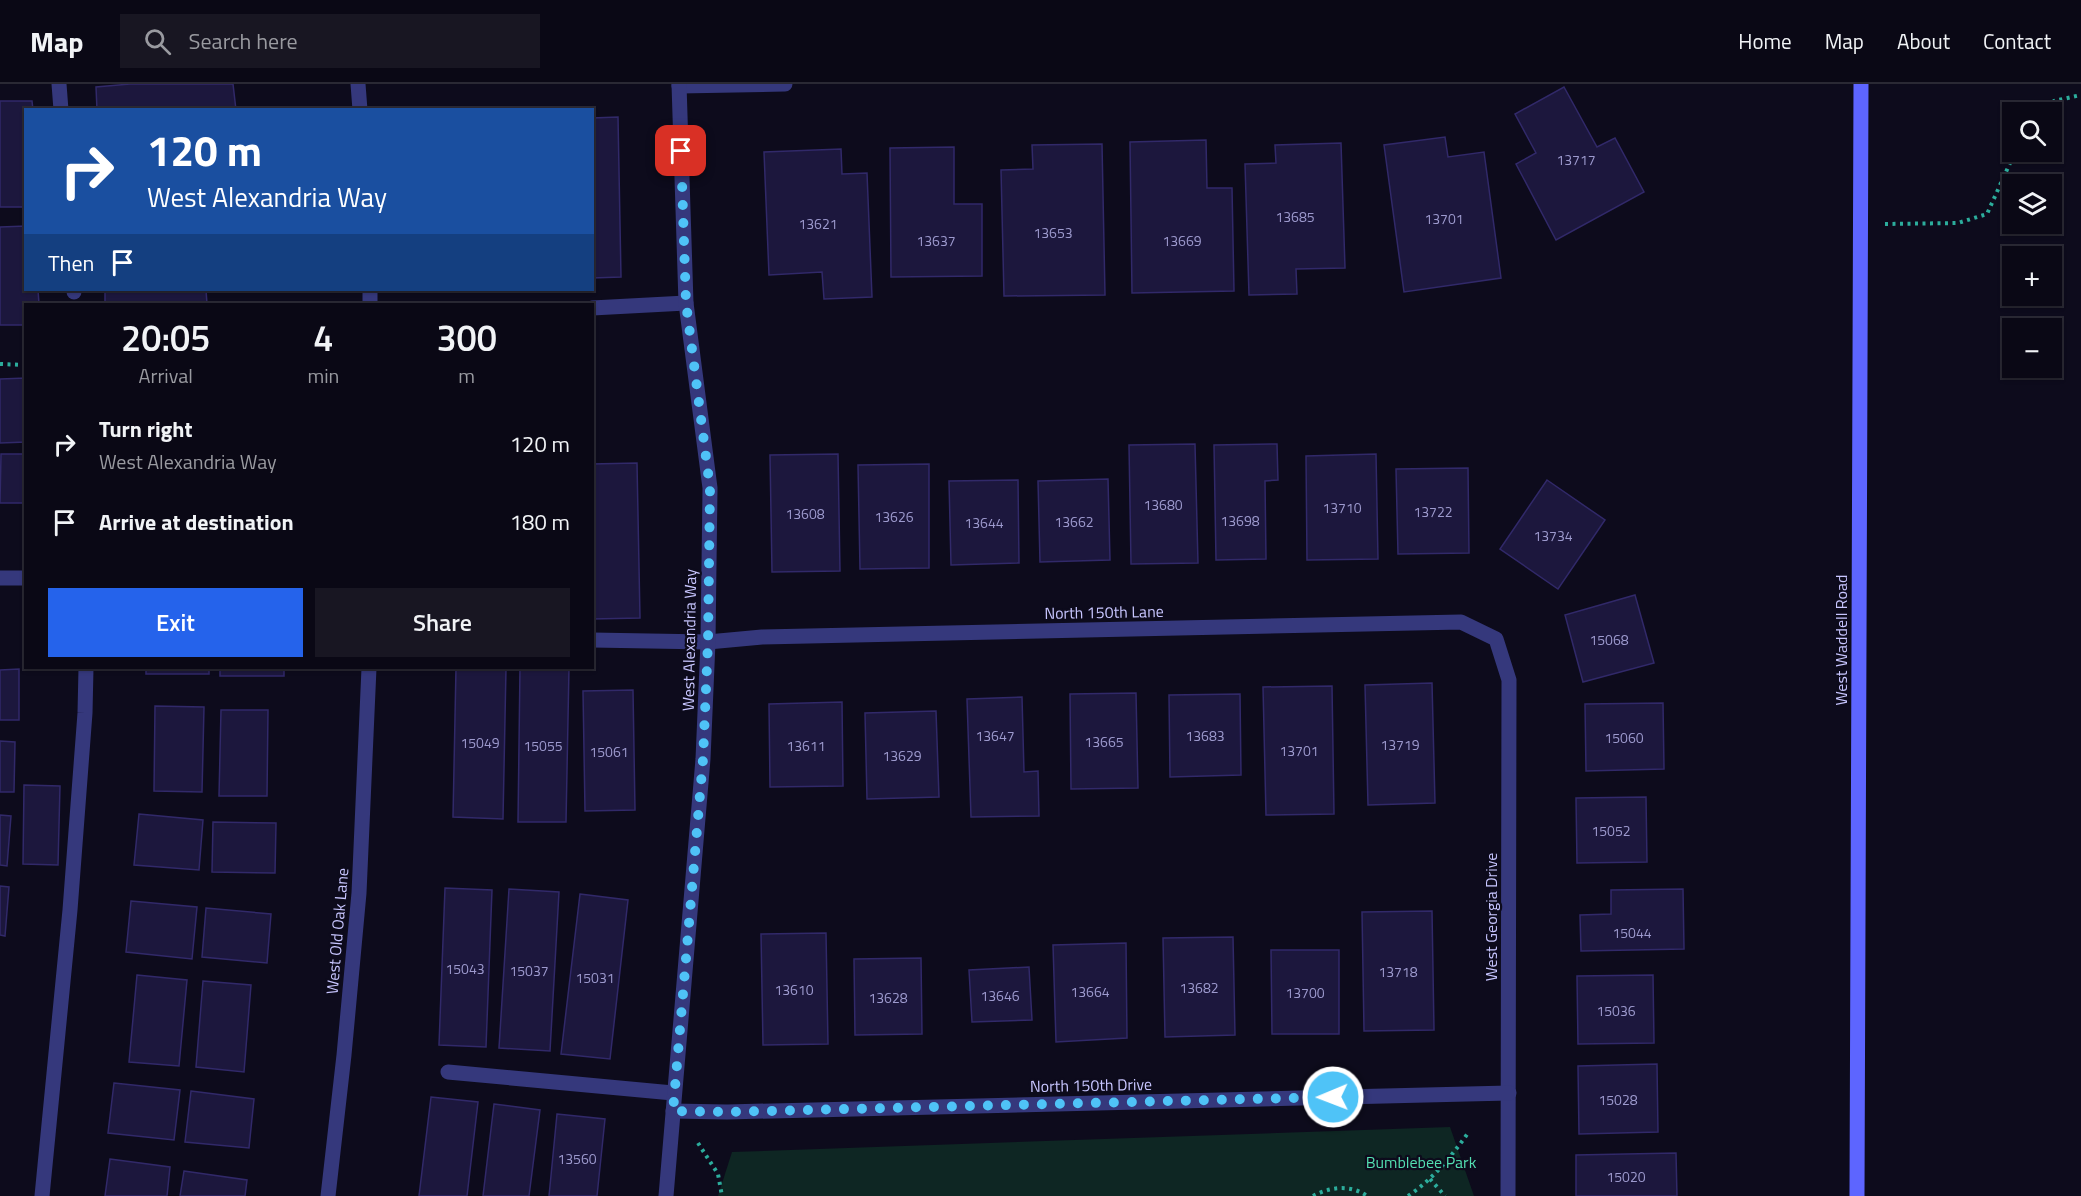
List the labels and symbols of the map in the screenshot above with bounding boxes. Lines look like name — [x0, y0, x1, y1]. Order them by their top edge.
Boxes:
pin — [655, 125, 706, 176]
house number: 13717 — [1556, 149, 1596, 170]
house number: 13685 — [1275, 206, 1315, 227]
house number: 13701 — [1424, 208, 1464, 229]
house number: 13621 — [798, 213, 838, 234]
house number: 13653 — [1033, 222, 1073, 243]
house number: 13637 — [916, 230, 956, 251]
house number: 13669 — [1162, 230, 1202, 251]
house number: 13680 — [1143, 494, 1183, 515]
house number: 13710 — [1322, 497, 1362, 518]
house number: 13722 — [1413, 501, 1453, 522]
house number: 13608 — [785, 503, 825, 524]
house number: 13626 — [874, 506, 914, 527]
house number: 13698 — [1220, 510, 1260, 531]
house number: 13662 — [1054, 511, 1094, 532]
house number: 13644 — [964, 512, 1004, 533]
house number: 13734 — [1533, 525, 1573, 546]
street label: West Alexandria Way — [676, 568, 702, 711]
street label: West Waddell Road — [1829, 574, 1853, 706]
street label: North 150th Lane — [1044, 599, 1164, 625]
house number: 15068 — [1589, 629, 1629, 650]
house number: 13647 — [975, 725, 1015, 746]
house number: 13683 — [1185, 725, 1225, 746]
house number: 15060 — [1604, 727, 1644, 748]
house number: 13665 — [1084, 731, 1124, 752]
house number: 15049 — [460, 732, 500, 753]
house number: 13719 — [1380, 734, 1420, 755]
house number: 15055 — [523, 735, 563, 756]
house number: 13611 — [786, 735, 826, 756]
house number: 13701 — [1279, 740, 1319, 761]
house number: 15061 — [589, 741, 629, 762]
house number: 13629 — [882, 745, 922, 766]
house number: 15052 — [1591, 820, 1631, 841]
street label: West Georgia Drive — [1479, 853, 1503, 981]
street label: West Old Oak Lane — [320, 867, 354, 995]
house number: 15044 — [1612, 922, 1652, 943]
house number: 15043 — [445, 958, 485, 979]
house number: 15037 — [509, 960, 549, 981]
house number: 13718 — [1378, 961, 1418, 982]
house number: 15031 — [575, 967, 615, 988]
house number: 13682 — [1179, 977, 1219, 998]
house number: 13610 — [774, 979, 814, 1000]
house number: 13664 — [1070, 981, 1110, 1002]
house number: 13700 — [1285, 982, 1325, 1003]
house number: 13646 — [980, 985, 1020, 1006]
house number: 13628 — [868, 987, 908, 1008]
house number: 15036 — [1596, 1000, 1636, 1021]
position arrow — [1301, 1065, 1365, 1129]
street label: North 150th Drive — [1030, 1072, 1152, 1098]
house number: 15028 — [1598, 1089, 1638, 1110]
house number: 13560 — [557, 1148, 597, 1169]
park label: Bumblebee Park — [1366, 1150, 1477, 1174]
house number: 15020 — [1606, 1166, 1646, 1187]

